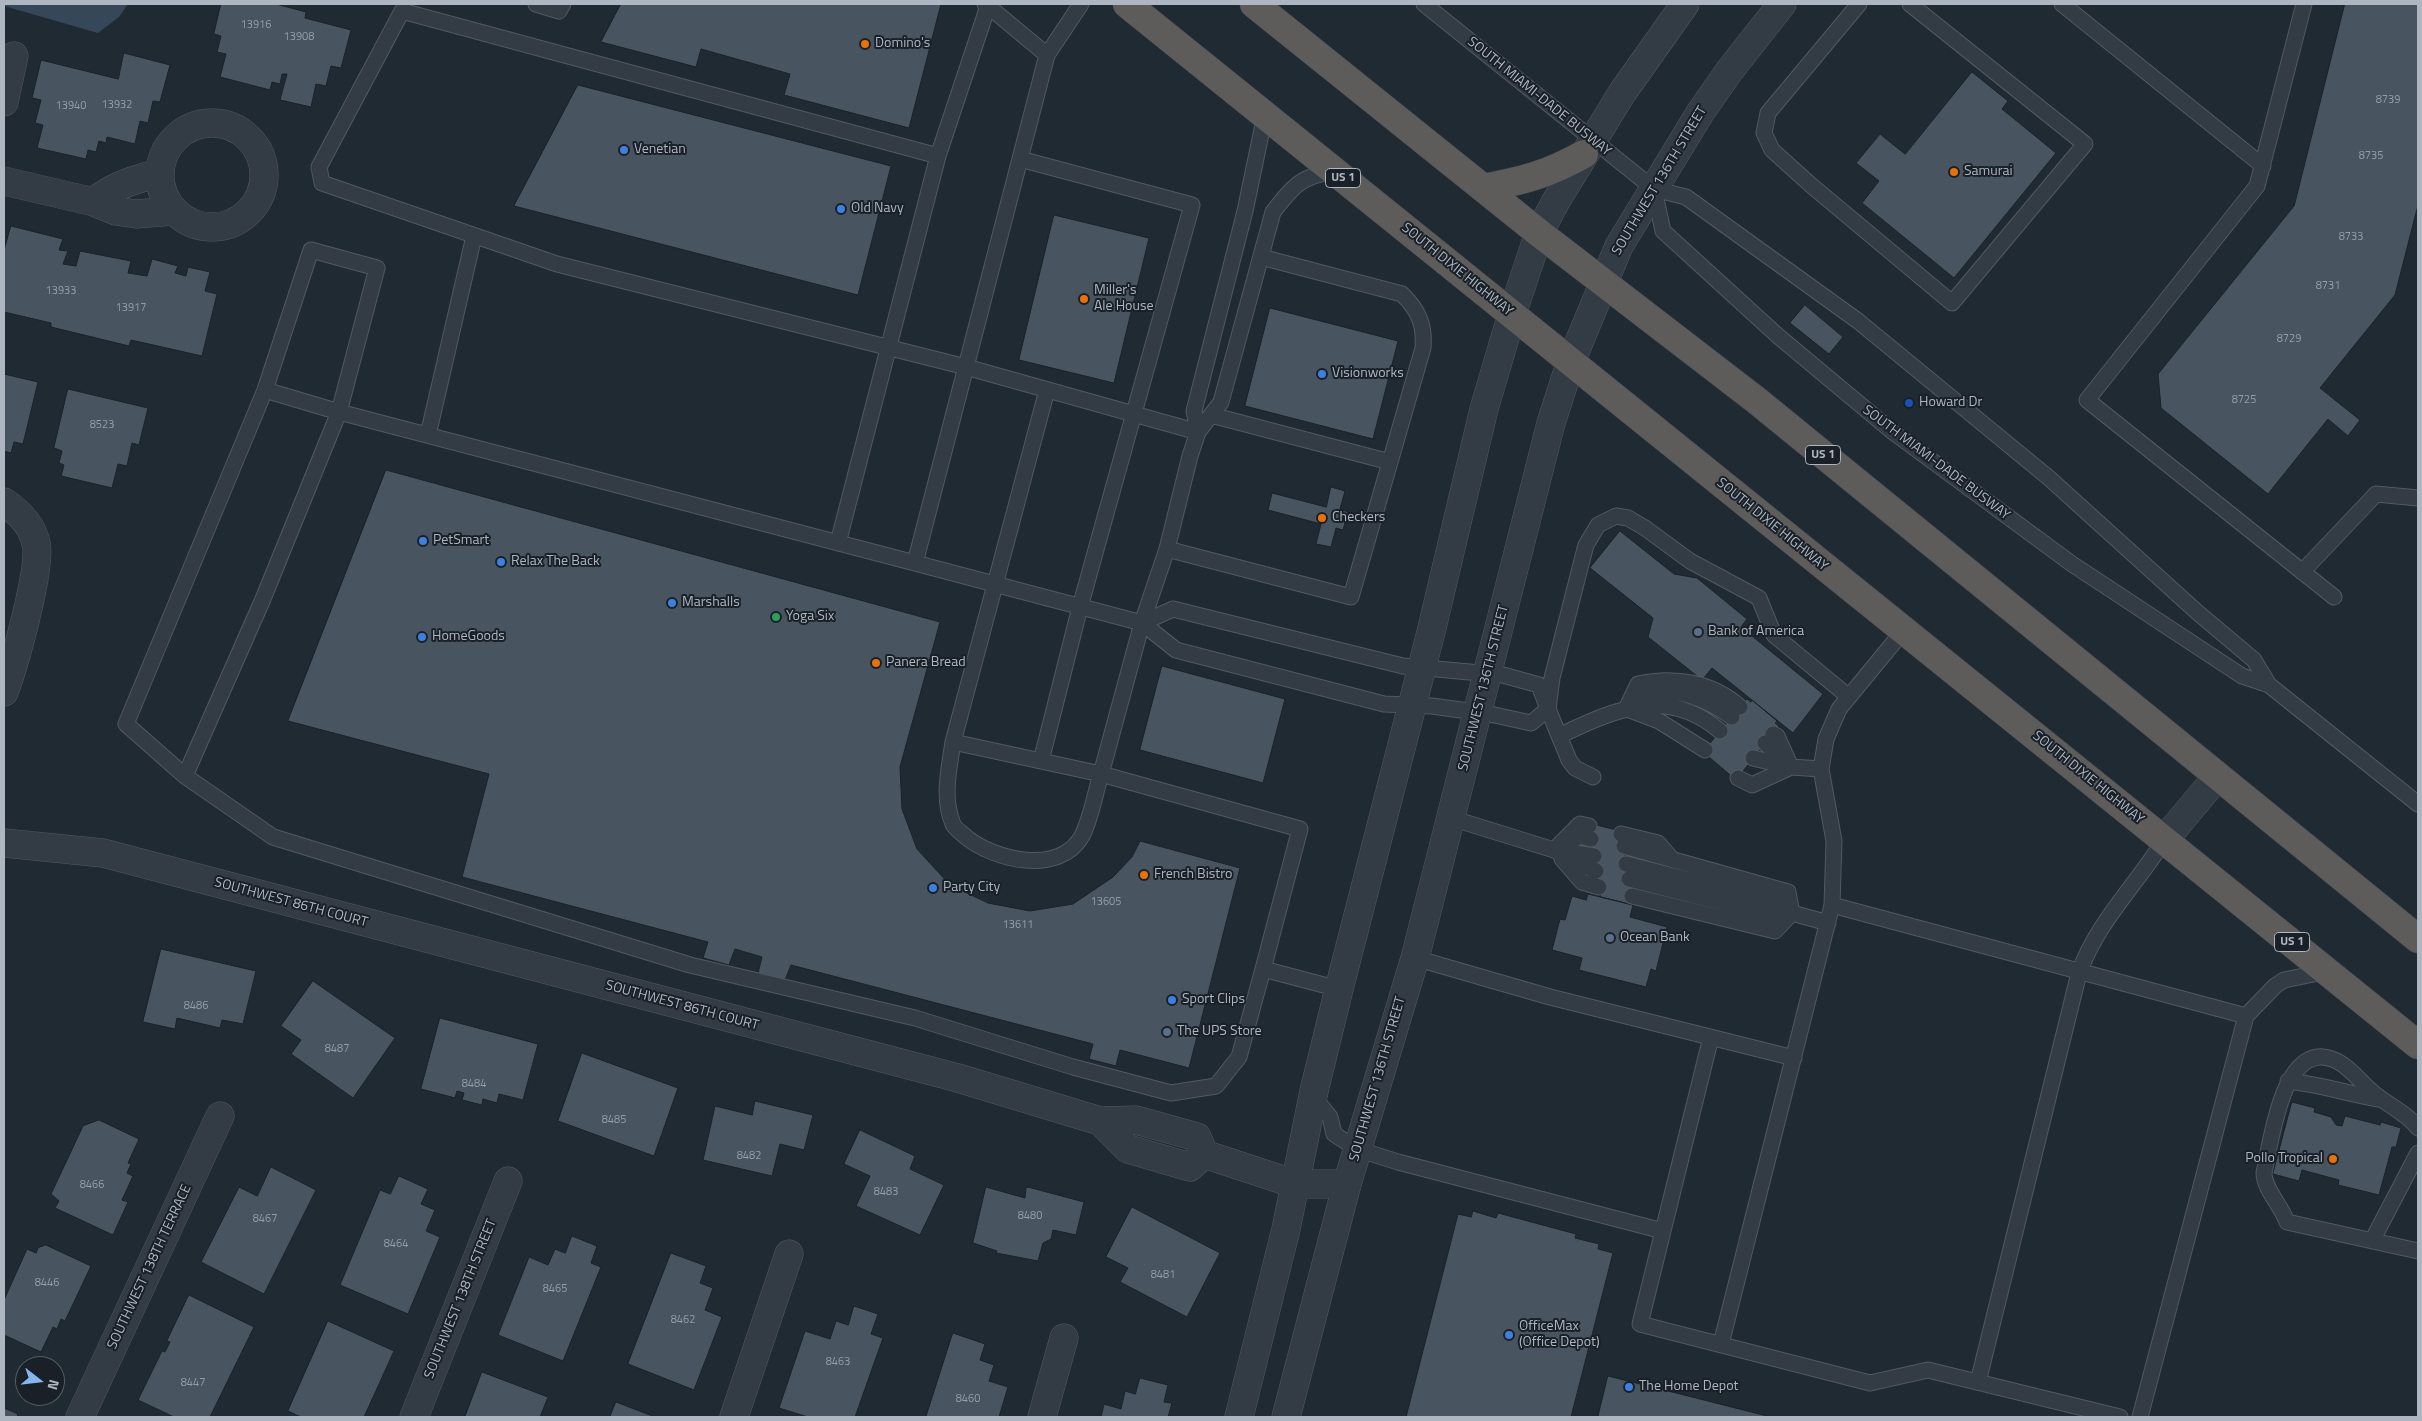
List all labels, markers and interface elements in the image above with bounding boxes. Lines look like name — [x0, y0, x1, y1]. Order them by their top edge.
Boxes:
house number: 13916 — [241, 18, 271, 32]
house number: 13908 — [284, 30, 314, 44]
street label: SOUTH MIAMI-DADE BUSWAY — [1464, 34, 1614, 160]
place label: Domino's — [875, 36, 930, 52]
marker: Domino's — [859, 38, 871, 50]
house number: 8739 — [2376, 93, 2400, 107]
house number: 13932 — [102, 98, 132, 112]
house number: 13940 — [56, 99, 86, 113]
street label: SOUTHWEST 136TH STREET — [1609, 104, 1711, 258]
place label: Venetian — [634, 142, 686, 158]
marker: Venetian — [618, 144, 630, 156]
house number: 8735 — [2359, 149, 2383, 163]
place label: Samurai — [1964, 164, 2013, 180]
marker: Samurai — [1948, 166, 1960, 178]
road number: US 1 — [1326, 168, 1360, 188]
place label: Old Navy — [851, 201, 904, 217]
marker: Old Navy — [835, 203, 847, 215]
street label: SOUTH DIXIE HIGHWAY — [1398, 220, 1516, 320]
house number: 8733 — [2339, 230, 2363, 244]
house number: 8731 — [2316, 279, 2340, 293]
place label: Miller's Ale House — [1094, 283, 1154, 316]
house number: 13933 — [46, 284, 76, 298]
marker: Miller's Ale House — [1078, 293, 1090, 305]
house number: 13917 — [116, 301, 146, 315]
house number: 8729 — [2277, 332, 2301, 346]
place label: Visionworks — [1332, 366, 1404, 382]
marker: Visionworks — [1316, 368, 1328, 380]
house number: 8725 — [2232, 393, 2256, 407]
place label: Howard Dr — [1919, 395, 1982, 411]
marker: Howard Dr — [1903, 397, 1915, 409]
street label: SOUTH MIAMI-DADE BUSWAY — [1859, 402, 2013, 524]
house number: 8523 — [90, 418, 114, 432]
road number: US 1 — [1806, 446, 1840, 464]
street label: SOUTH DIXIE HIGHWAY — [1713, 475, 1831, 575]
place label: Checkers — [1332, 510, 1385, 526]
marker: Checkers — [1316, 512, 1328, 524]
place label: PetSmart — [433, 533, 489, 549]
marker: PetSmart — [417, 535, 429, 547]
place label: Relax The Back — [511, 554, 600, 570]
marker: Relax The Back — [495, 556, 507, 568]
place label: Marshalls — [682, 595, 740, 611]
marker: Marshalls — [666, 597, 678, 609]
street label: SOUTHWEST 136TH STREET — [1455, 603, 1513, 773]
place label: Yoga Six — [786, 609, 834, 625]
marker: Yoga Six — [770, 611, 782, 623]
place label: Bank of America — [1708, 624, 1804, 640]
marker: Bank of America — [1692, 626, 1704, 638]
place label: HomeGoods — [432, 629, 505, 645]
marker: HomeGoods — [416, 631, 428, 643]
place label: Panera Bread — [886, 655, 966, 671]
marker: Panera Bread — [870, 657, 882, 669]
street label: SOUTH DIXIE HIGHWAY — [2029, 728, 2147, 828]
place label: French Bistro — [1154, 867, 1232, 883]
marker: French Bistro — [1138, 869, 1150, 881]
street label: SOUTHWEST 86TH COURT — [213, 874, 369, 932]
place label: Party City — [943, 880, 1000, 896]
marker: Party City — [927, 882, 939, 894]
house number: 13605 — [1091, 895, 1121, 909]
house number: 13611 — [1003, 918, 1033, 932]
place label: Ocean Bank — [1620, 930, 1690, 946]
marker: Ocean Bank — [1604, 932, 1616, 944]
road number: US 1 — [2274, 932, 2310, 952]
street label: SOUTHWEST 86TH COURT — [604, 977, 760, 1035]
place label: Sport Clips — [1182, 992, 1245, 1008]
marker: Sport Clips — [1166, 994, 1178, 1006]
street label: SOUTHWEST 136TH STREET — [1346, 995, 1410, 1163]
house number: 8486 — [184, 999, 208, 1013]
place label: The UPS Store — [1177, 1024, 1262, 1040]
marker: The UPS Store — [1161, 1026, 1173, 1038]
house number: 8487 — [325, 1042, 349, 1056]
house number: 8484 — [462, 1077, 486, 1091]
house number: 8485 — [602, 1113, 626, 1127]
house number: 8482 — [737, 1149, 761, 1163]
place label: Pollo Tropical — [2245, 1151, 2323, 1167]
marker: Pollo Tropical — [2327, 1153, 2339, 1165]
house number: 8466 — [80, 1178, 104, 1192]
street label: SOUTHWEST 138TH TERRACE — [104, 1182, 196, 1352]
house number: 8483 — [874, 1185, 898, 1199]
house number: 8480 — [1018, 1209, 1042, 1223]
house number: 8467 — [253, 1212, 277, 1226]
street label: SOUTHWEST 138TH STREET — [421, 1217, 501, 1381]
house number: 8464 — [384, 1237, 408, 1251]
house number: 8481 — [1151, 1268, 1175, 1282]
house number: 8446 — [35, 1276, 59, 1290]
house number: 8465 — [543, 1282, 567, 1296]
house number: 8462 — [671, 1313, 695, 1327]
place label: OfficeMax (Office Depot) — [1519, 1319, 1600, 1351]
marker: OfficeMax (Office Depot) — [1503, 1329, 1515, 1341]
house number: 8463 — [826, 1355, 850, 1369]
north arrow — [15, 1356, 65, 1406]
house number: 8447 — [181, 1376, 205, 1390]
text: N — [43, 1377, 65, 1393]
place label: The Home Depot — [1639, 1379, 1738, 1395]
marker: The Home Depot — [1623, 1381, 1635, 1393]
house number: 8460 — [956, 1392, 980, 1406]

